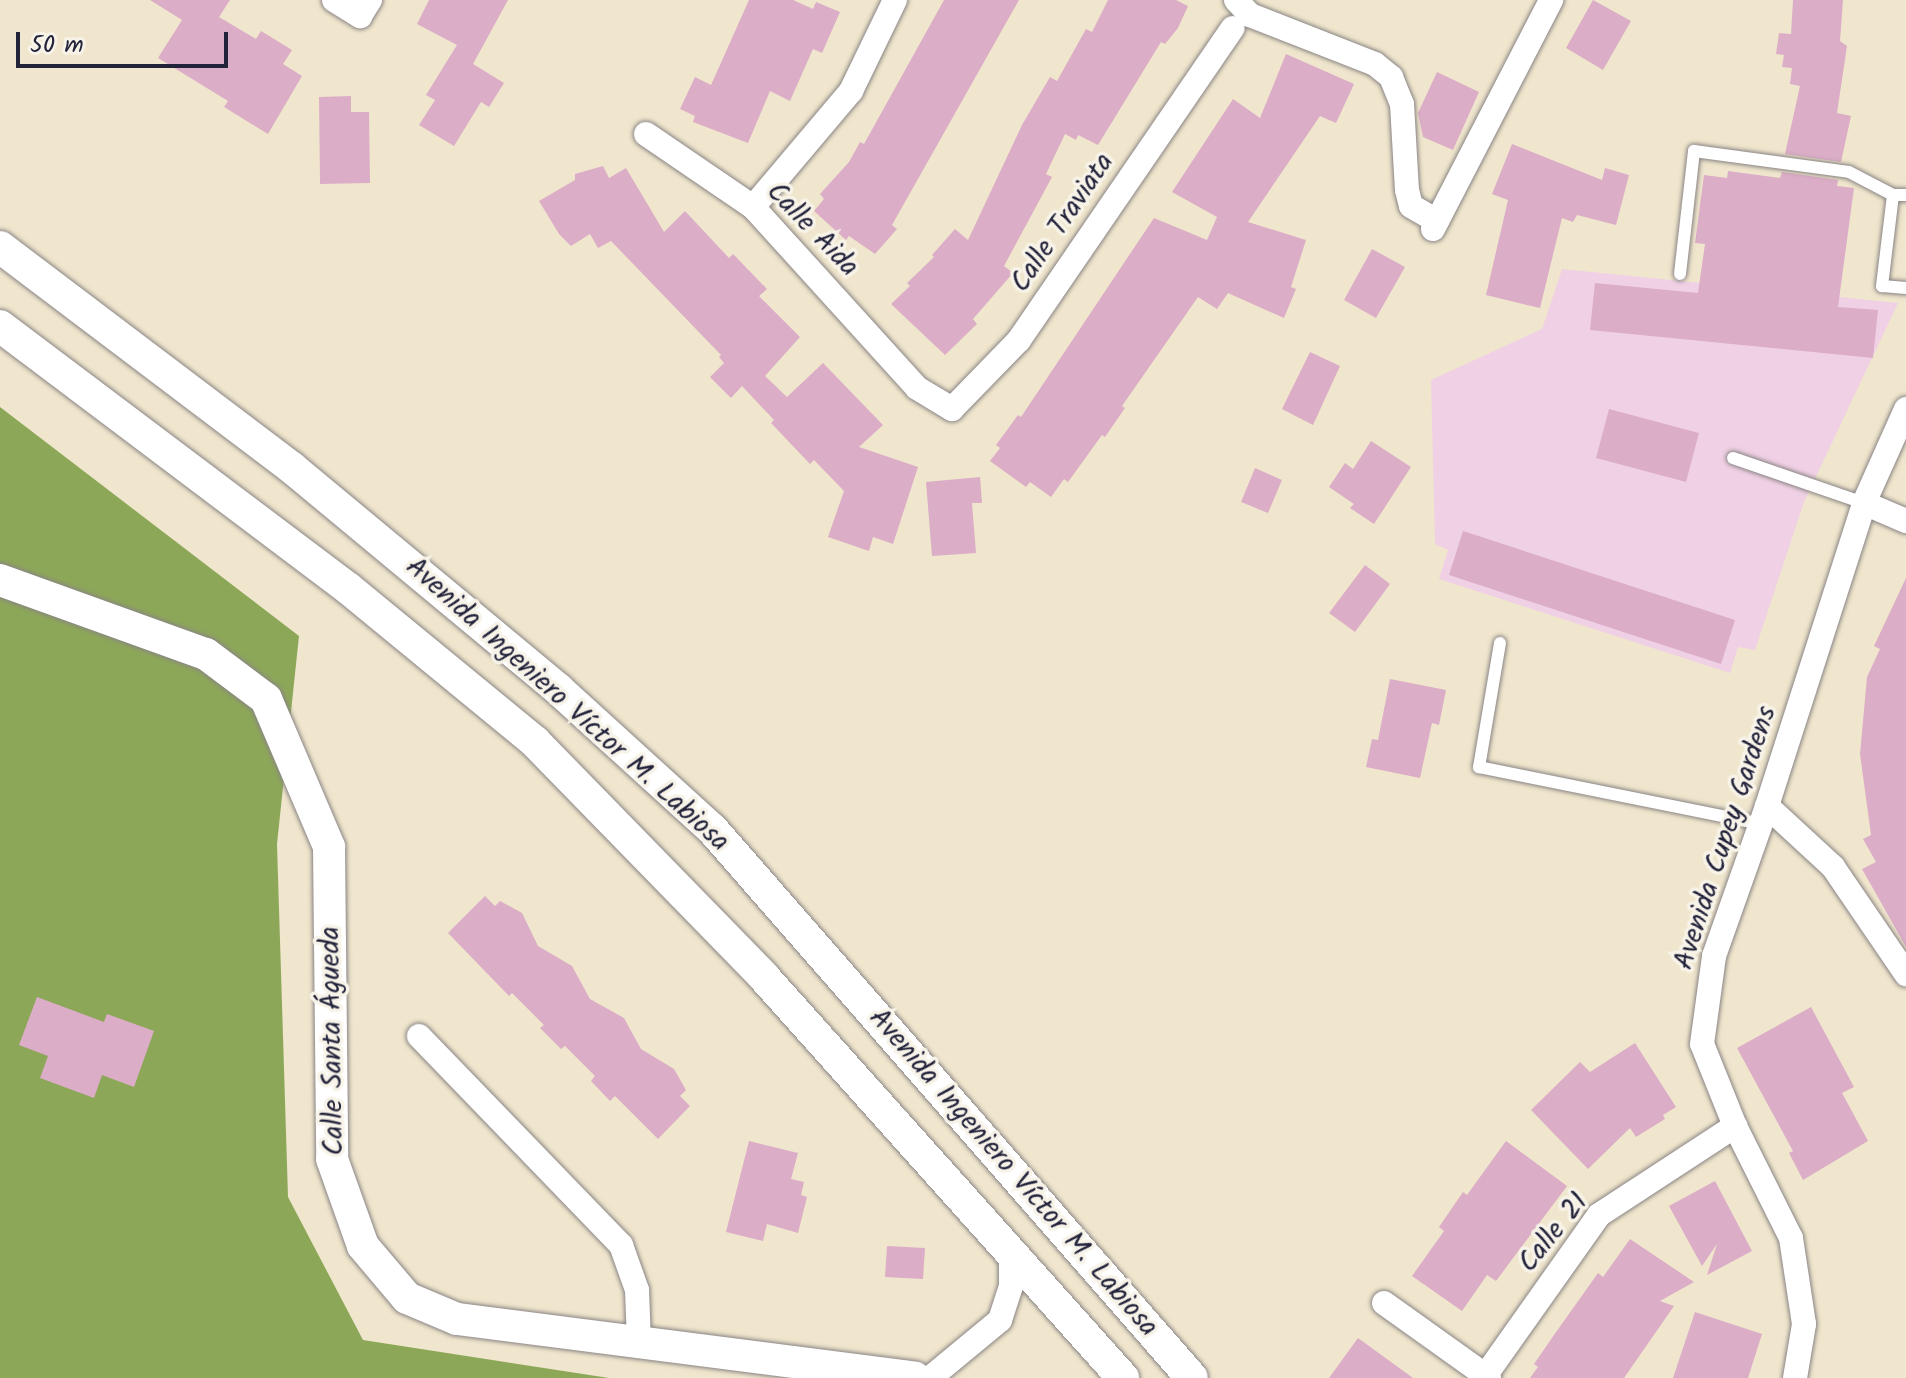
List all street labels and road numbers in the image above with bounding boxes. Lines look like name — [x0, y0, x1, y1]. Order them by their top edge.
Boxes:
street label: Calle Traviata — [1004, 147, 1122, 299]
street label: Calle Aida — [759, 176, 865, 284]
street label: Avenida Ingeniero Víctor M. Labiosa — [398, 551, 736, 859]
street label: Avenida Cupey Gardens — [1668, 702, 1784, 974]
street label: Calle Santa Águeda — [314, 926, 352, 1156]
street label: Avenida Ingeniero Víctor M. Labiosa — [861, 1002, 1165, 1344]
street label: Calle 21 — [1512, 1186, 1596, 1280]

